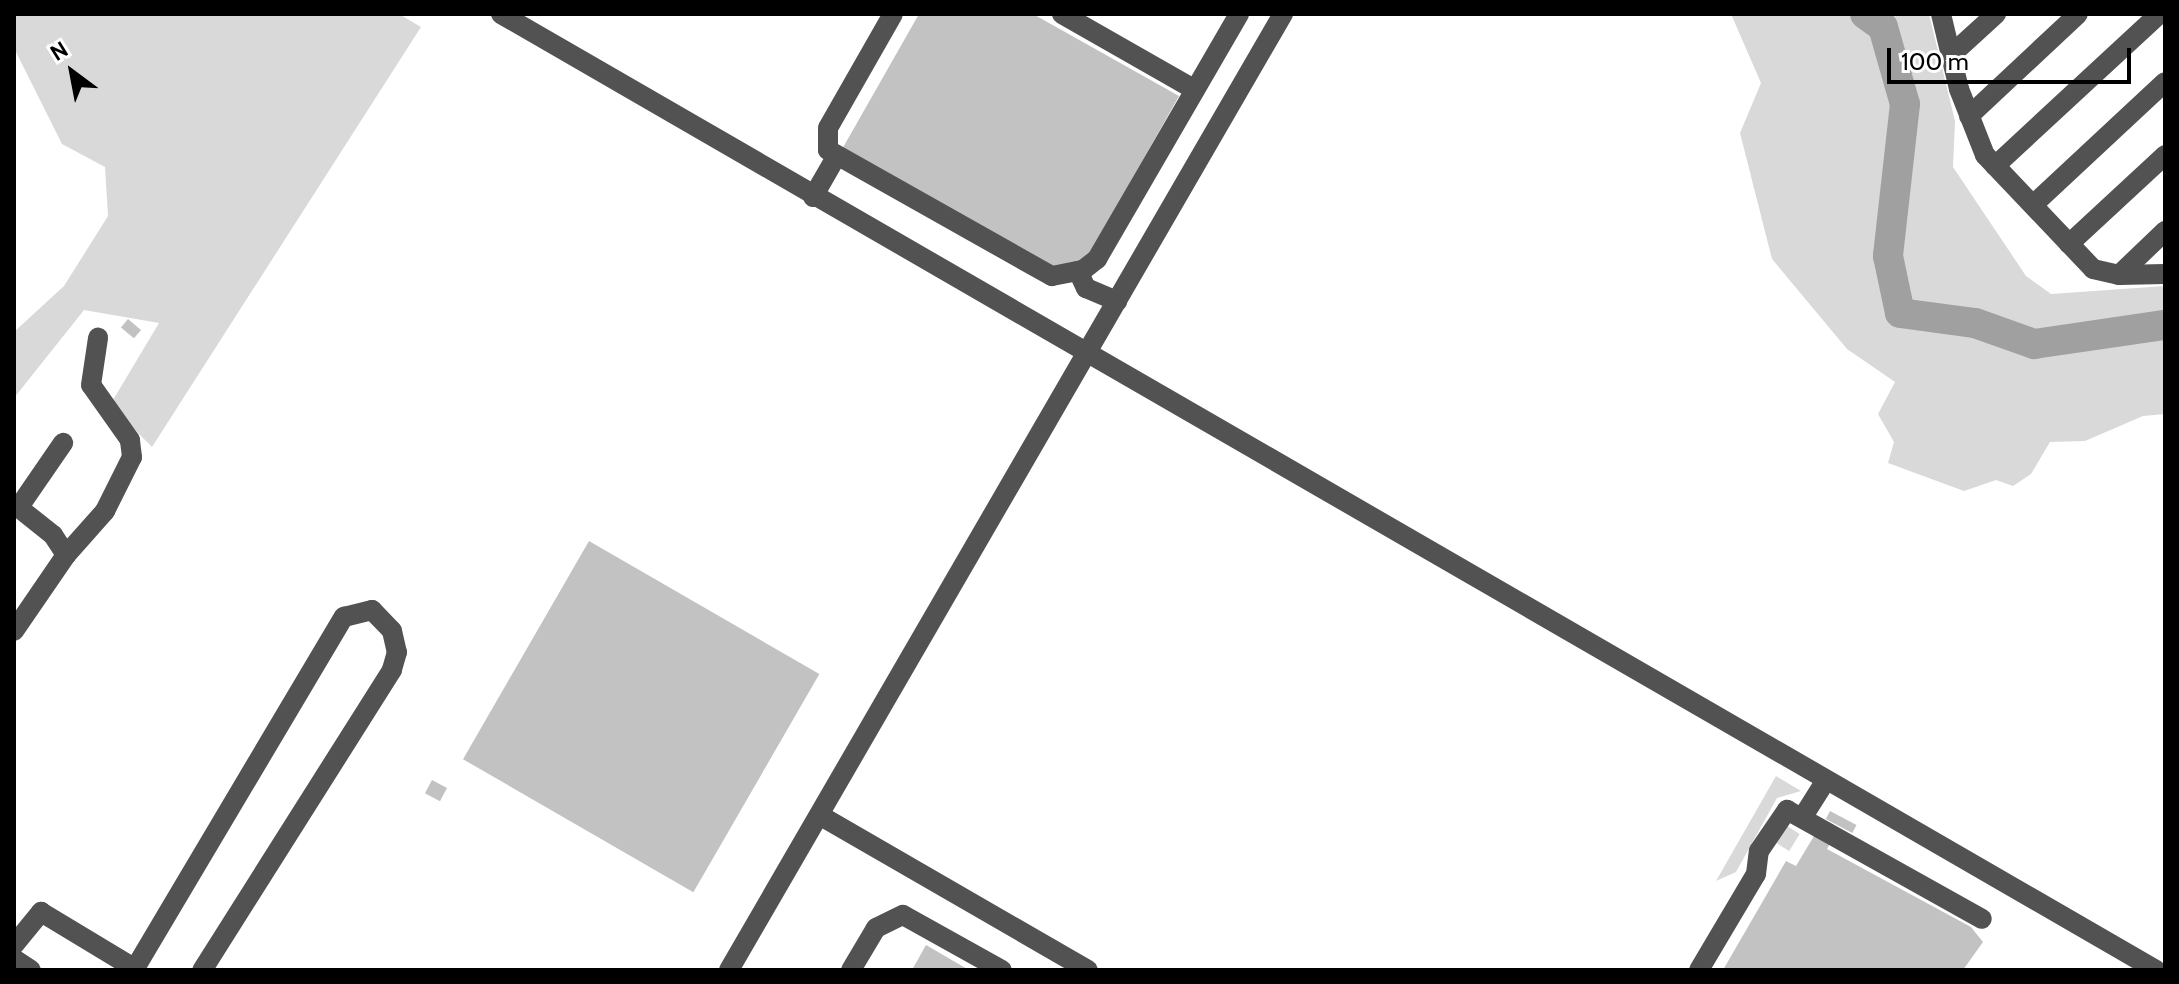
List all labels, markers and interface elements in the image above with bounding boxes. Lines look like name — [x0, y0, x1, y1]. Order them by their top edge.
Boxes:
north arrow — [32, 32, 112, 112]
scale bar — [1891, 32, 2135, 82]
text: N — [45, 36, 73, 67]
text: 100 m — [1901, 47, 1969, 76]

